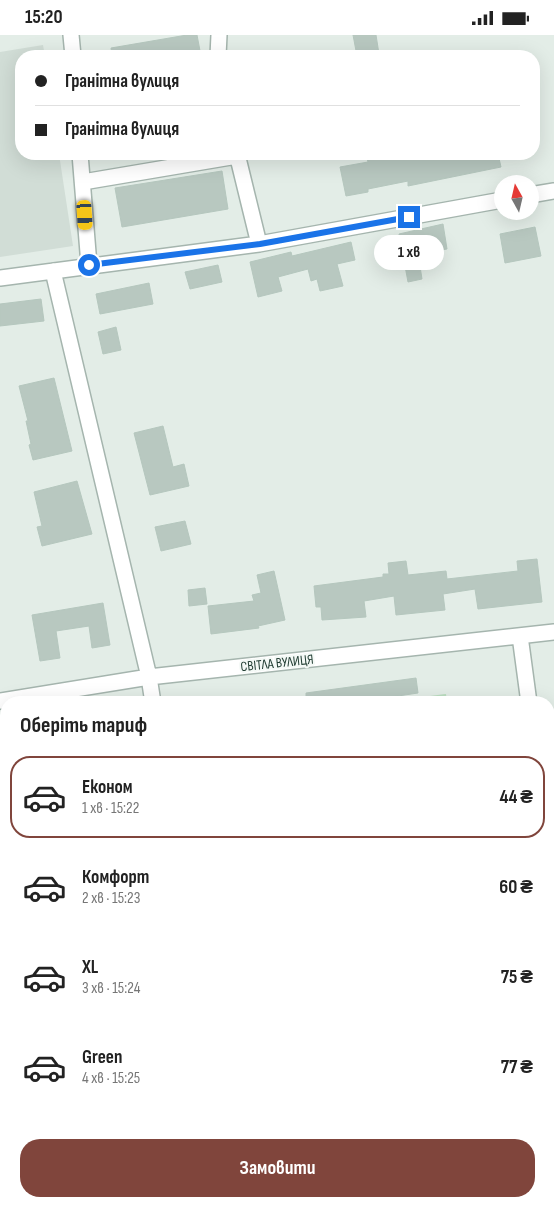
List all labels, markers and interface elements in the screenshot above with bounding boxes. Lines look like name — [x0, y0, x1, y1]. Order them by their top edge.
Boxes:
text: 15:20 — [25, 6, 62, 29]
text: Гранітна вулиця — [65, 70, 179, 93]
text: Гранітна вулиця — [65, 118, 179, 141]
north arrow — [494, 175, 539, 220]
map controls — [494, 175, 539, 220]
car — [76, 200, 93, 230]
route end — [398, 206, 420, 228]
callout: 1 хв — [374, 235, 444, 269]
text: 1 хв — [398, 243, 420, 262]
route start — [78, 254, 100, 276]
street label: СВІТЛА ВУЛИЦЯ — [240, 651, 314, 675]
text: Оберіть тариф — [20, 712, 147, 739]
icon: car — [22, 775, 67, 820]
text: Економ — [82, 776, 133, 799]
text: 44 ₴ — [500, 786, 533, 809]
text: 1 хв · 15:22 — [82, 799, 139, 818]
icon: car — [22, 865, 67, 910]
text: Комфорт — [82, 866, 149, 889]
text: 60 ₴ — [499, 876, 533, 899]
text: 2 хв · 15:23 — [82, 889, 140, 908]
icon: car — [22, 955, 67, 1000]
text: XL — [82, 956, 98, 979]
text: 75 ₴ — [501, 966, 533, 989]
text: 3 хв · 15:24 — [82, 979, 140, 998]
icon: car — [22, 1045, 67, 1090]
text: Green — [82, 1046, 122, 1069]
text: 77 ₴ — [501, 1056, 533, 1079]
text: 4 хв · 15:25 — [82, 1069, 140, 1088]
button: Замовити — [20, 1139, 535, 1197]

